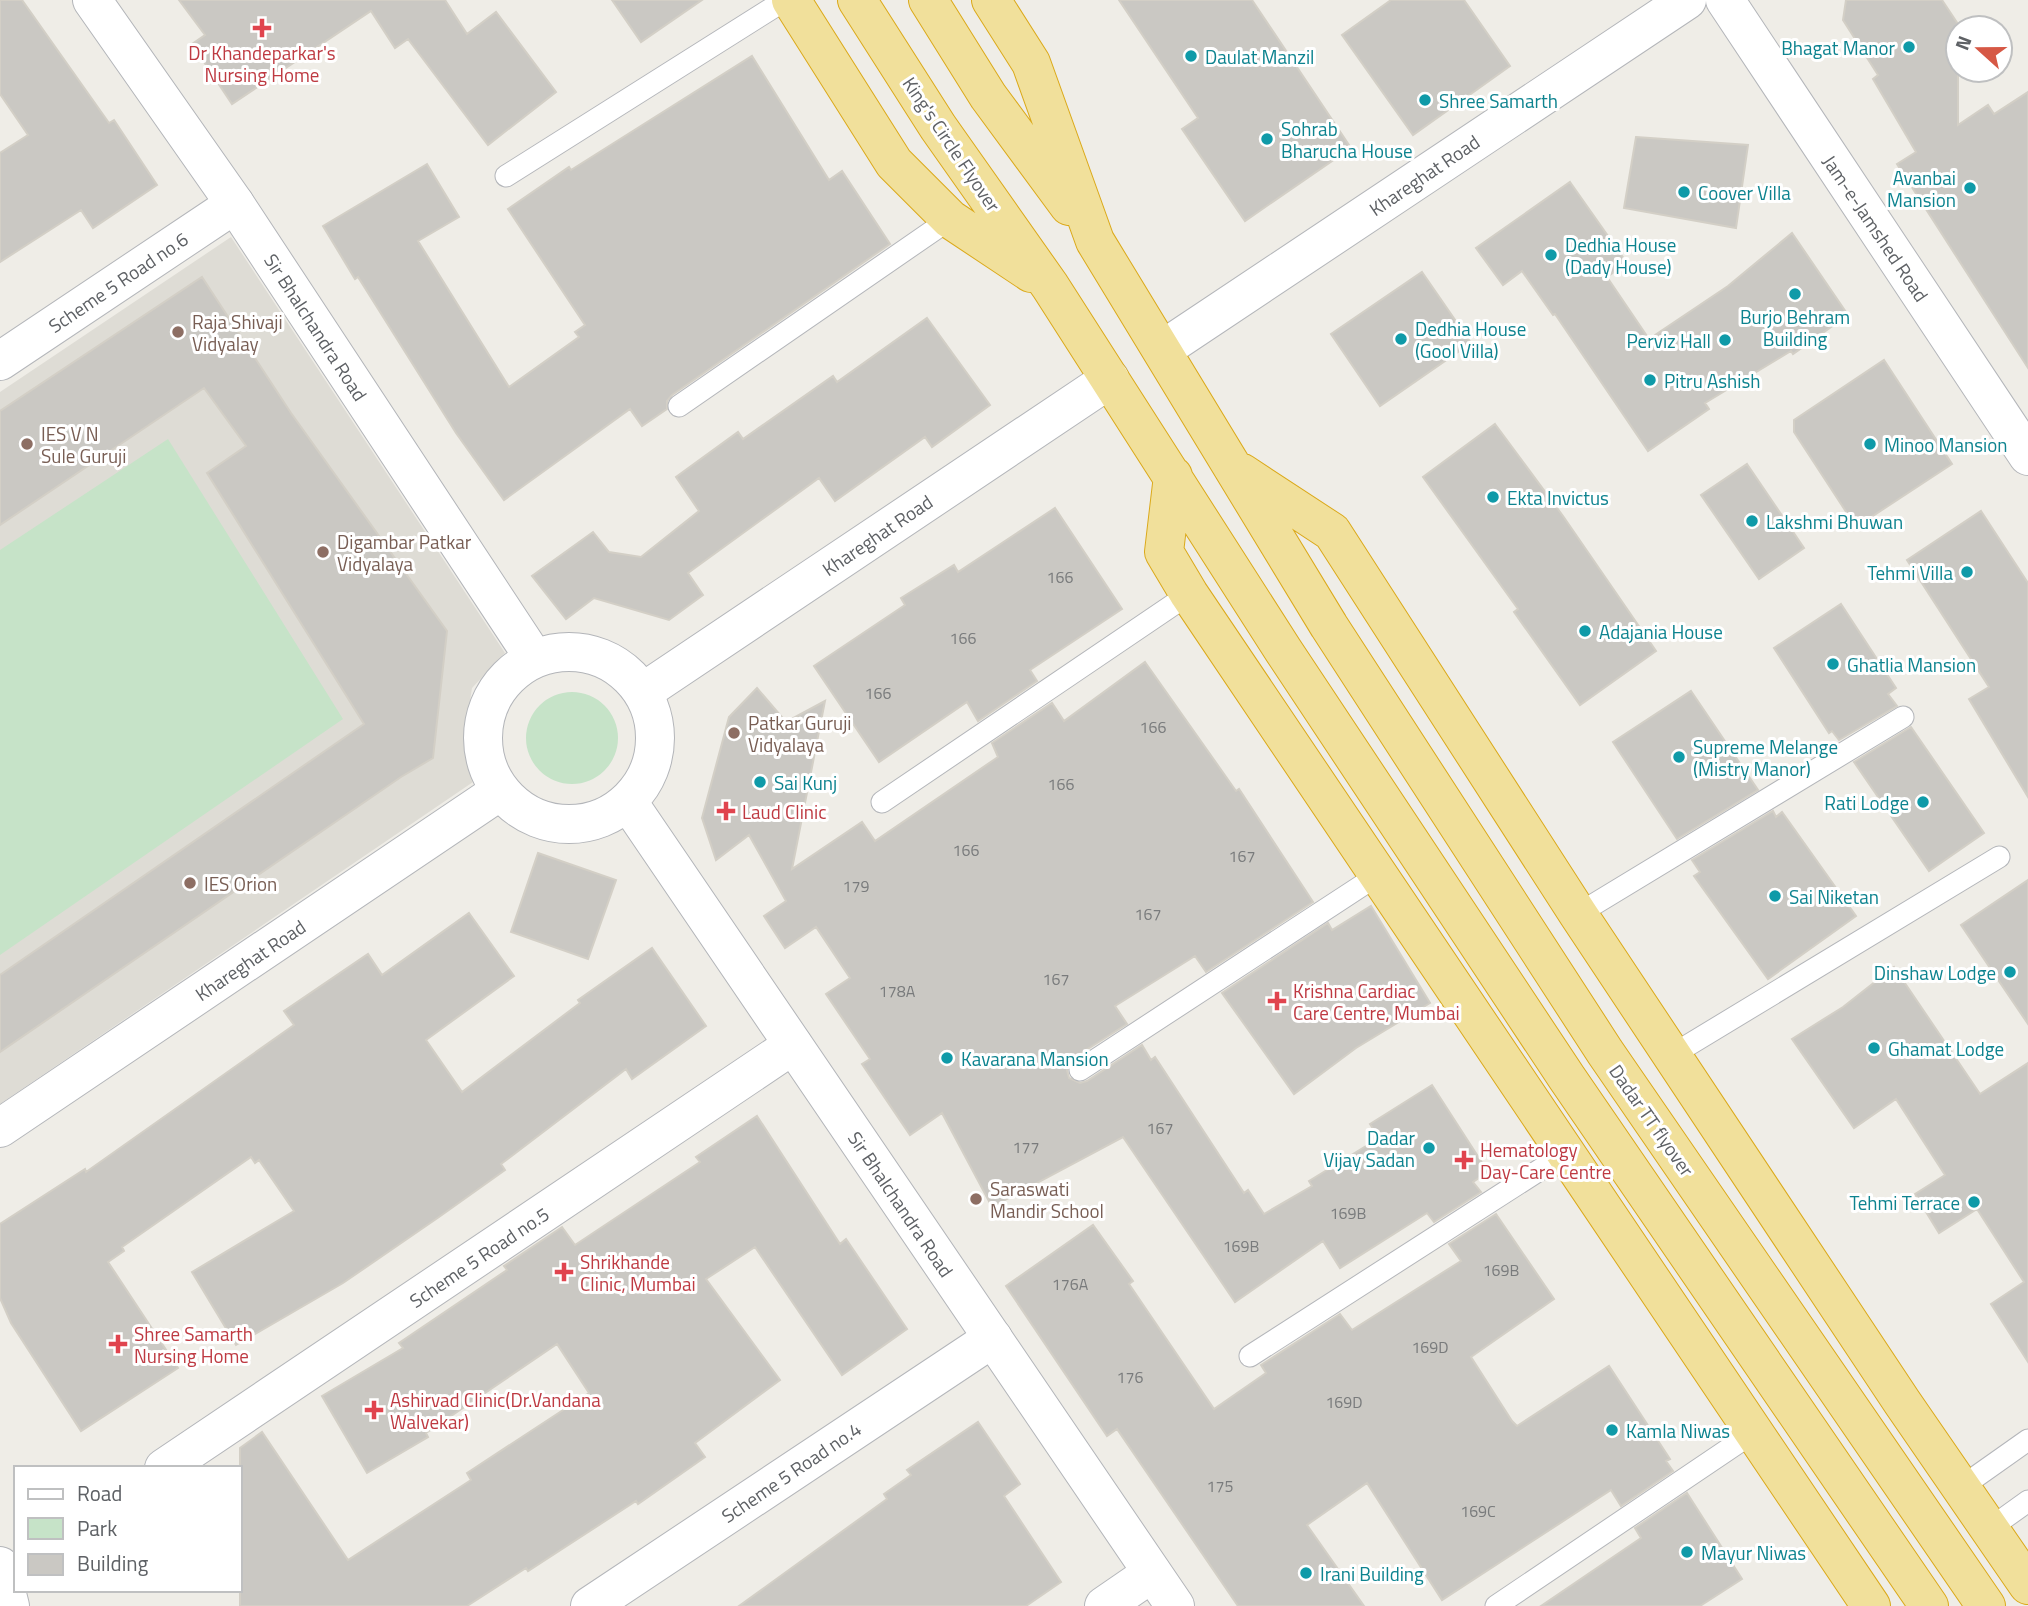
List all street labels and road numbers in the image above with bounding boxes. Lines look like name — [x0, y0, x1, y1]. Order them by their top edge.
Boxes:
street label: King's Circle Flyover — [896, 71, 1008, 218]
street label: Khareghat Road — [1363, 127, 1485, 223]
street label: Jam-e-Jamshed Road — [1816, 149, 1936, 307]
street label: Scheme 5 Road no.6 — [42, 224, 194, 340]
street label: Sir Bhalchandra Road — [257, 248, 375, 406]
street label: Khareghat Road — [816, 487, 938, 583]
street label: Khareghat Road — [189, 912, 311, 1008]
street label: Dadar TT flyover — [1603, 1058, 1702, 1182]
street label: Sir Bhalchandra Road — [841, 1125, 961, 1283]
street label: Scheme 5 Road no.5 — [403, 1199, 555, 1315]
street label: Scheme 5 Road no.4 — [715, 1414, 867, 1530]

